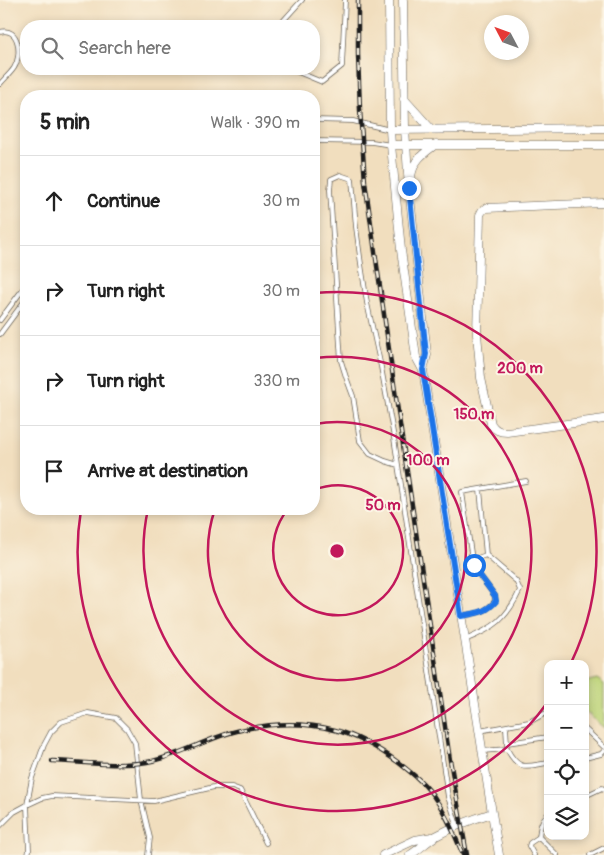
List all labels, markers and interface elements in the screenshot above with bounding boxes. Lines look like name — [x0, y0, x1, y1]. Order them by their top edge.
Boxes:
north arrow — [484, 15, 529, 60]
search box — [20, 20, 320, 75]
icon: search — [38, 34, 66, 62]
text: Search here — [78, 36, 171, 60]
text: 5 min — [40, 109, 90, 136]
text: Walk · 390 m — [211, 113, 300, 133]
route end — [398, 177, 421, 200]
icon: ahead — [40, 187, 68, 215]
text: Continue — [87, 189, 160, 213]
text: 30 m — [262, 191, 300, 211]
icon: right — [40, 277, 68, 305]
text: Turn right — [87, 279, 165, 303]
text: 30 m — [262, 281, 300, 301]
text: 200 m — [497, 359, 543, 378]
icon: right — [40, 367, 68, 395]
text: Turn right — [87, 369, 165, 393]
text: 330 m — [254, 371, 300, 391]
text: 150 m — [454, 405, 494, 424]
text: 100 m — [407, 451, 449, 470]
icon: arrive — [40, 457, 68, 485]
text: Arrive at destination — [87, 459, 248, 483]
text: 50 m — [366, 496, 400, 515]
centre of rings — [328, 542, 346, 560]
route start — [463, 554, 486, 577]
map controls — [544, 660, 589, 840]
button: + — [544, 660, 589, 705]
button: − — [544, 705, 589, 750]
button: locate — [544, 750, 589, 795]
button: layers — [544, 795, 589, 840]

